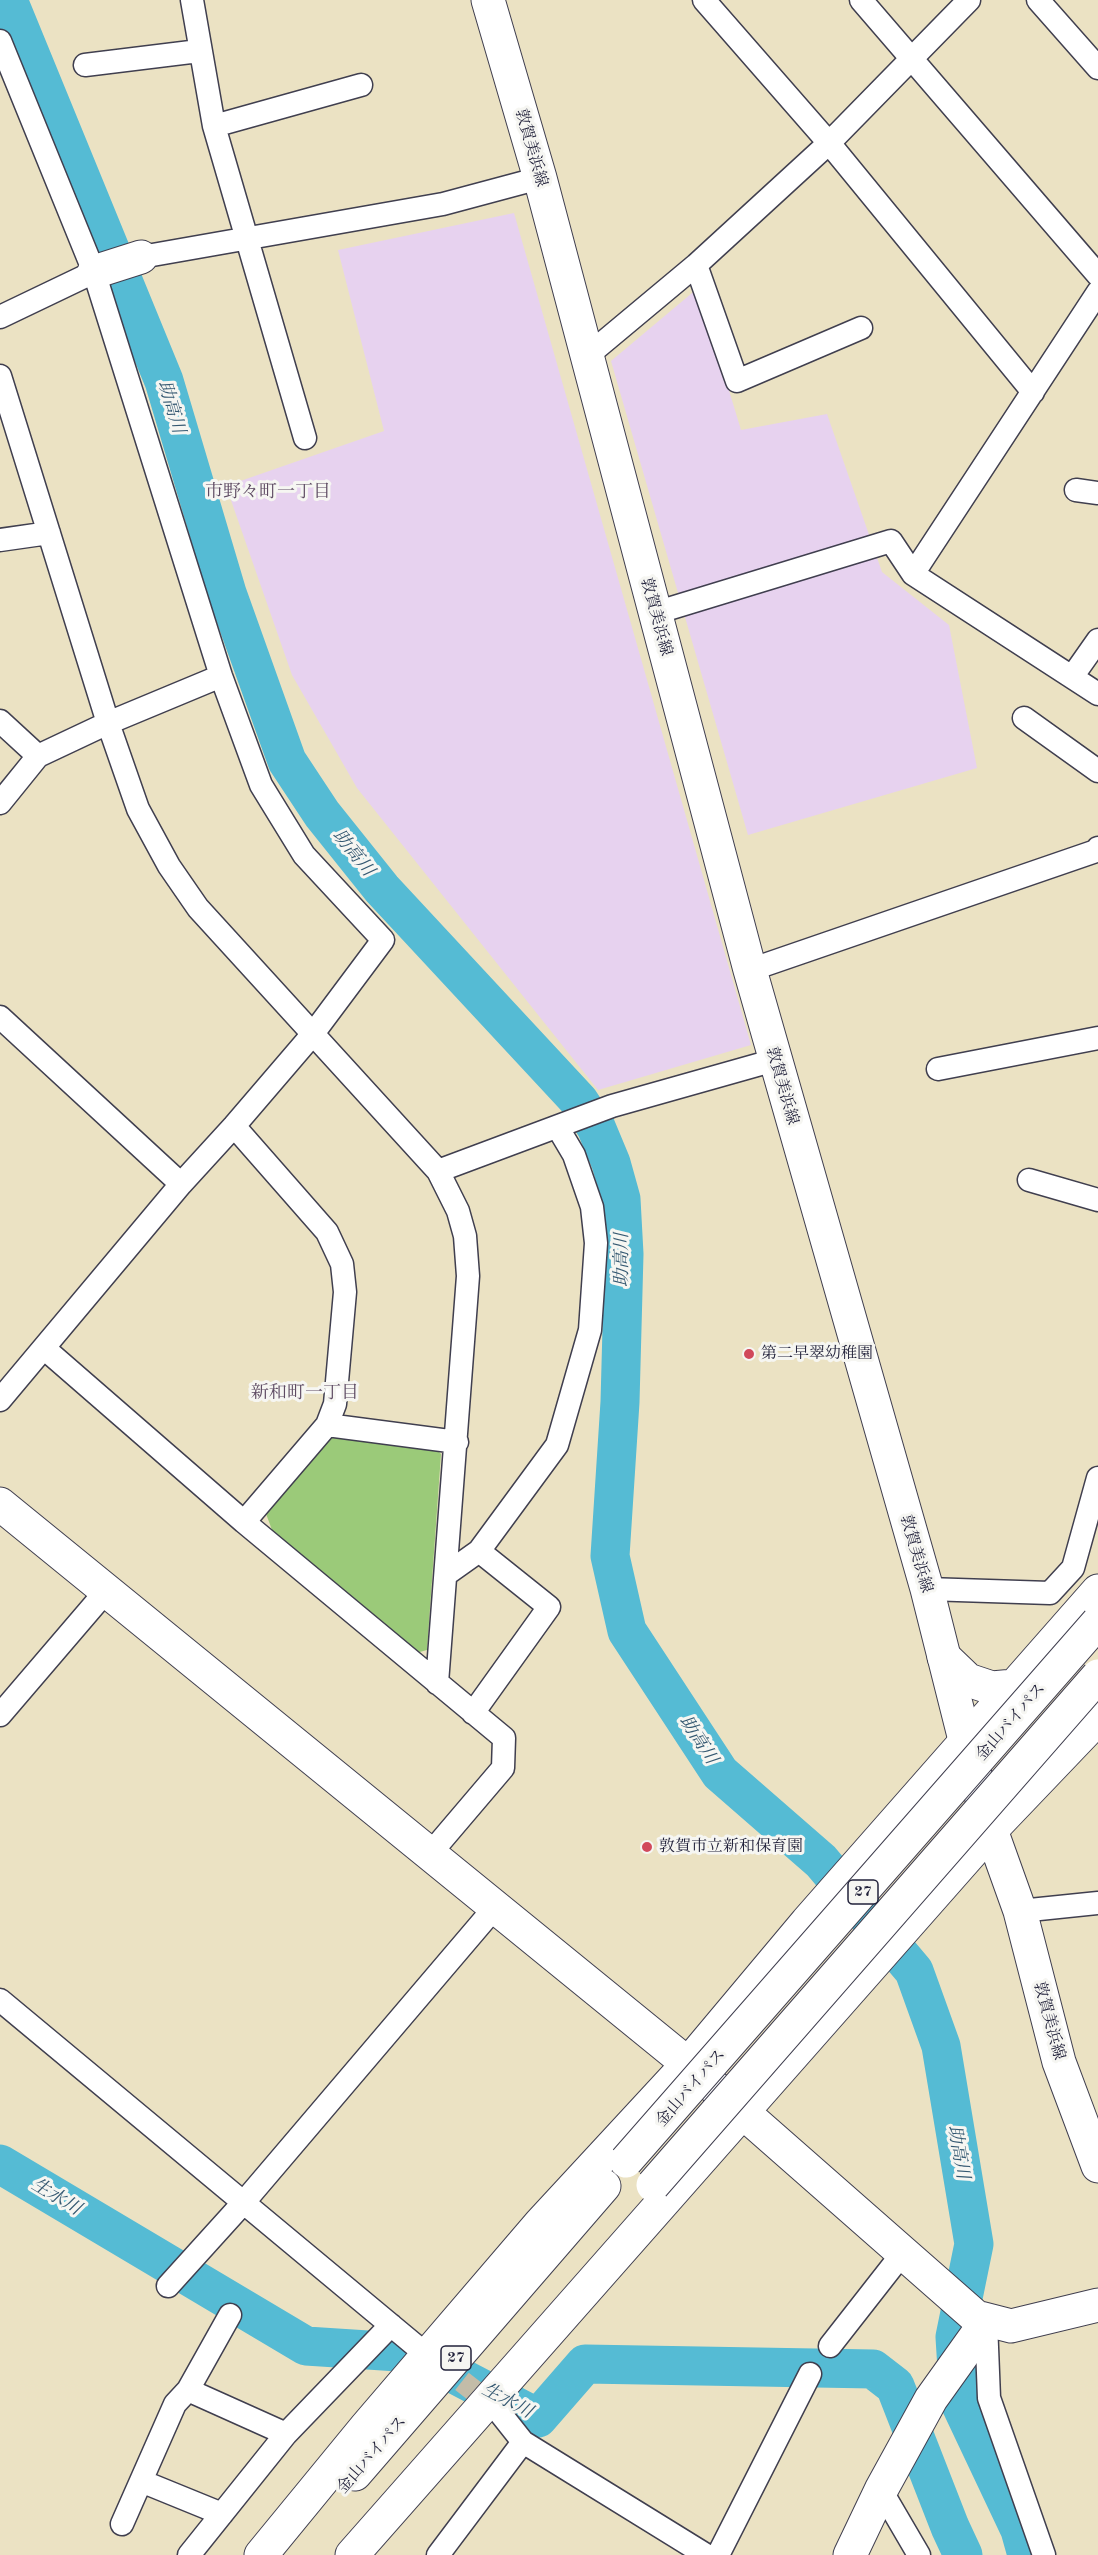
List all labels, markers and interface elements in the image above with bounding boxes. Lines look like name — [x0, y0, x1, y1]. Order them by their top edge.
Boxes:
street label: 敦賀美浜線 — [511, 107, 551, 189]
water label: 助高川 — [153, 378, 189, 436]
district label: 市野々町一丁目 — [205, 481, 331, 503]
street label: 敦賀美浜線 — [636, 576, 676, 658]
water label: 助高川 — [328, 825, 378, 881]
street label: 敦賀美浜線 — [762, 1045, 802, 1127]
water label: 助高川 — [611, 1233, 633, 1287]
place label: 第二早翠幼稚園 — [761, 1344, 873, 1364]
marker: 第二早翠幼稚園 — [742, 1347, 756, 1361]
district label: 新和町一丁目 — [251, 1382, 359, 1404]
street label: 敦賀美浜線 — [896, 1513, 936, 1595]
street label: 金山バイパス — [972, 1679, 1050, 1765]
water label: 助高川 — [674, 1711, 722, 1769]
place label: 敦賀市立新和保育園 — [659, 1837, 803, 1857]
marker: 敦賀市立新和保育園 — [640, 1840, 654, 1854]
road number: 27 — [848, 1880, 878, 1904]
street label: 敦賀美浜線 — [1029, 1980, 1069, 2062]
street label: 金山バイパス — [652, 2045, 730, 2131]
water label: 助高川 — [943, 2124, 973, 2180]
water label: 生水川 — [27, 2174, 85, 2220]
road number: 27 — [441, 2346, 471, 2370]
water label: 生水川 — [478, 2379, 536, 2423]
street label: 金山バイパス — [333, 2412, 411, 2498]

